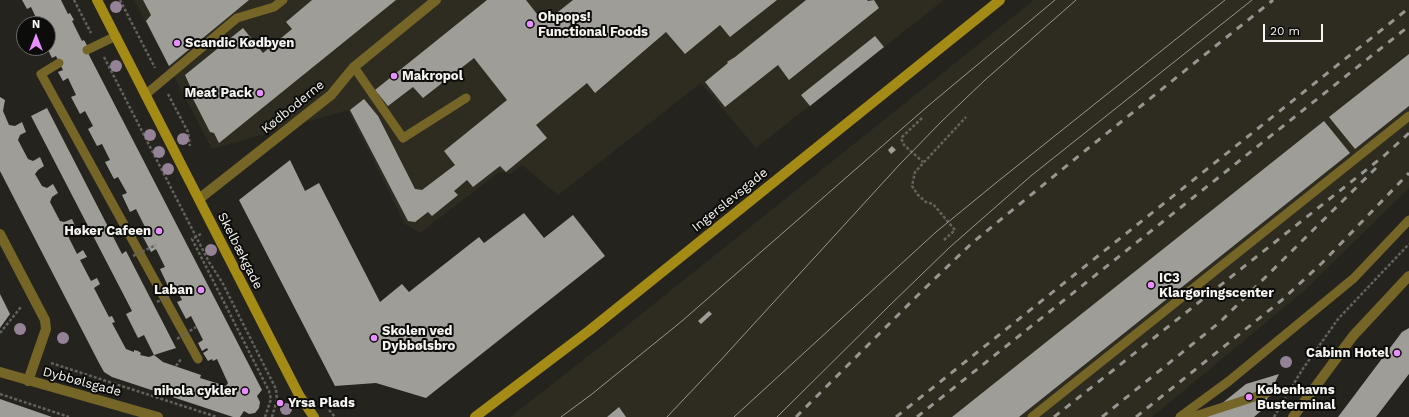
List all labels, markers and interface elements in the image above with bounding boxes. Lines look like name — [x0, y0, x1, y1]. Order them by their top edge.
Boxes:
place label: Ohpops! Functional Foods — [538, 9, 648, 40]
north arrow — [16, 16, 56, 56]
scale bar — [1265, 16, 1325, 42]
text: N — [32, 18, 40, 31]
marker: Ohpops! Functional Foods — [525, 19, 535, 29]
text: 20 m — [1270, 24, 1300, 38]
place label: Scandic Kødbyen — [185, 35, 294, 51]
marker: Scandic Kødbyen — [172, 38, 182, 48]
place label: Makropol — [402, 68, 463, 84]
marker: Makropol — [389, 71, 399, 81]
street label: Kødboderne — [258, 77, 328, 137]
place label: Meat Pack — [184, 85, 252, 101]
marker: Meat Pack — [255, 88, 265, 98]
street label: Ingerslevsgade — [689, 165, 771, 235]
street label: Skelbækgade — [214, 210, 266, 292]
place label: Høker Cafeen — [64, 223, 151, 239]
marker: Høker Cafeen — [154, 226, 164, 236]
place label: IC3 Klargøringscenter — [1159, 270, 1274, 301]
marker: IC3 Klargøringscenter — [1146, 280, 1156, 290]
place label: Laban — [154, 282, 193, 298]
marker: Laban — [196, 285, 206, 295]
place label: Skolen ved Dybbølsbro — [382, 323, 455, 354]
marker: Skolen ved Dybbølsbro — [369, 333, 379, 343]
place label: Cabinn Hotel — [1306, 345, 1389, 361]
marker: Cabinn Hotel — [1392, 348, 1402, 358]
street label: Dybbølsgade — [41, 364, 123, 400]
place label: Københavns Busterminal — [1257, 382, 1336, 413]
place label: nihola cykler — [154, 383, 237, 399]
marker: nihola cykler — [240, 386, 250, 396]
marker: Københavns Busterminal — [1244, 392, 1254, 402]
place label: Yrsa Plads — [288, 395, 355, 411]
marker: Yrsa Plads — [275, 398, 285, 408]

